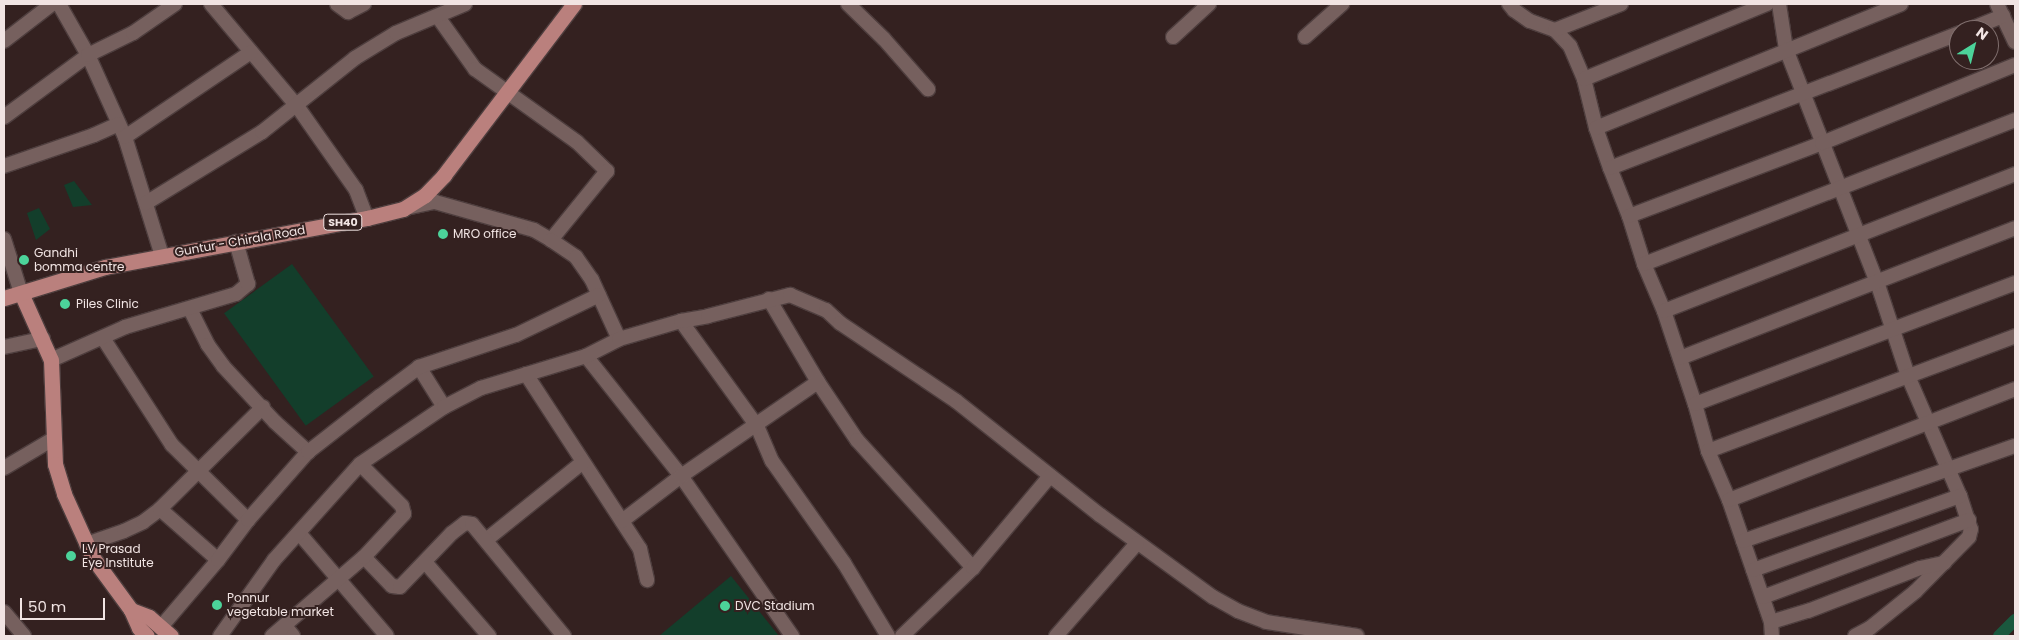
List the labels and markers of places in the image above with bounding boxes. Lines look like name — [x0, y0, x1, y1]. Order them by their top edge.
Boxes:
place label: MRO office — [453, 227, 517, 241]
marker: MRO office — [437, 228, 449, 240]
place label: Gandhi bomma centre — [34, 246, 125, 274]
marker: Gandhi bomma centre — [18, 254, 30, 266]
marker: Piles Clinic — [58, 297, 72, 311]
place label: Piles Clinic — [76, 297, 139, 311]
place label: LV Prasad Eye Institute — [82, 542, 154, 570]
marker: LV Prasad Eye Institute — [64, 549, 78, 563]
place label: Ponnur vegetable market — [227, 591, 334, 619]
marker: Ponnur vegetable market — [211, 599, 223, 611]
place label: DVC Stadium — [735, 599, 815, 613]
marker: DVC Stadium — [719, 600, 731, 612]

